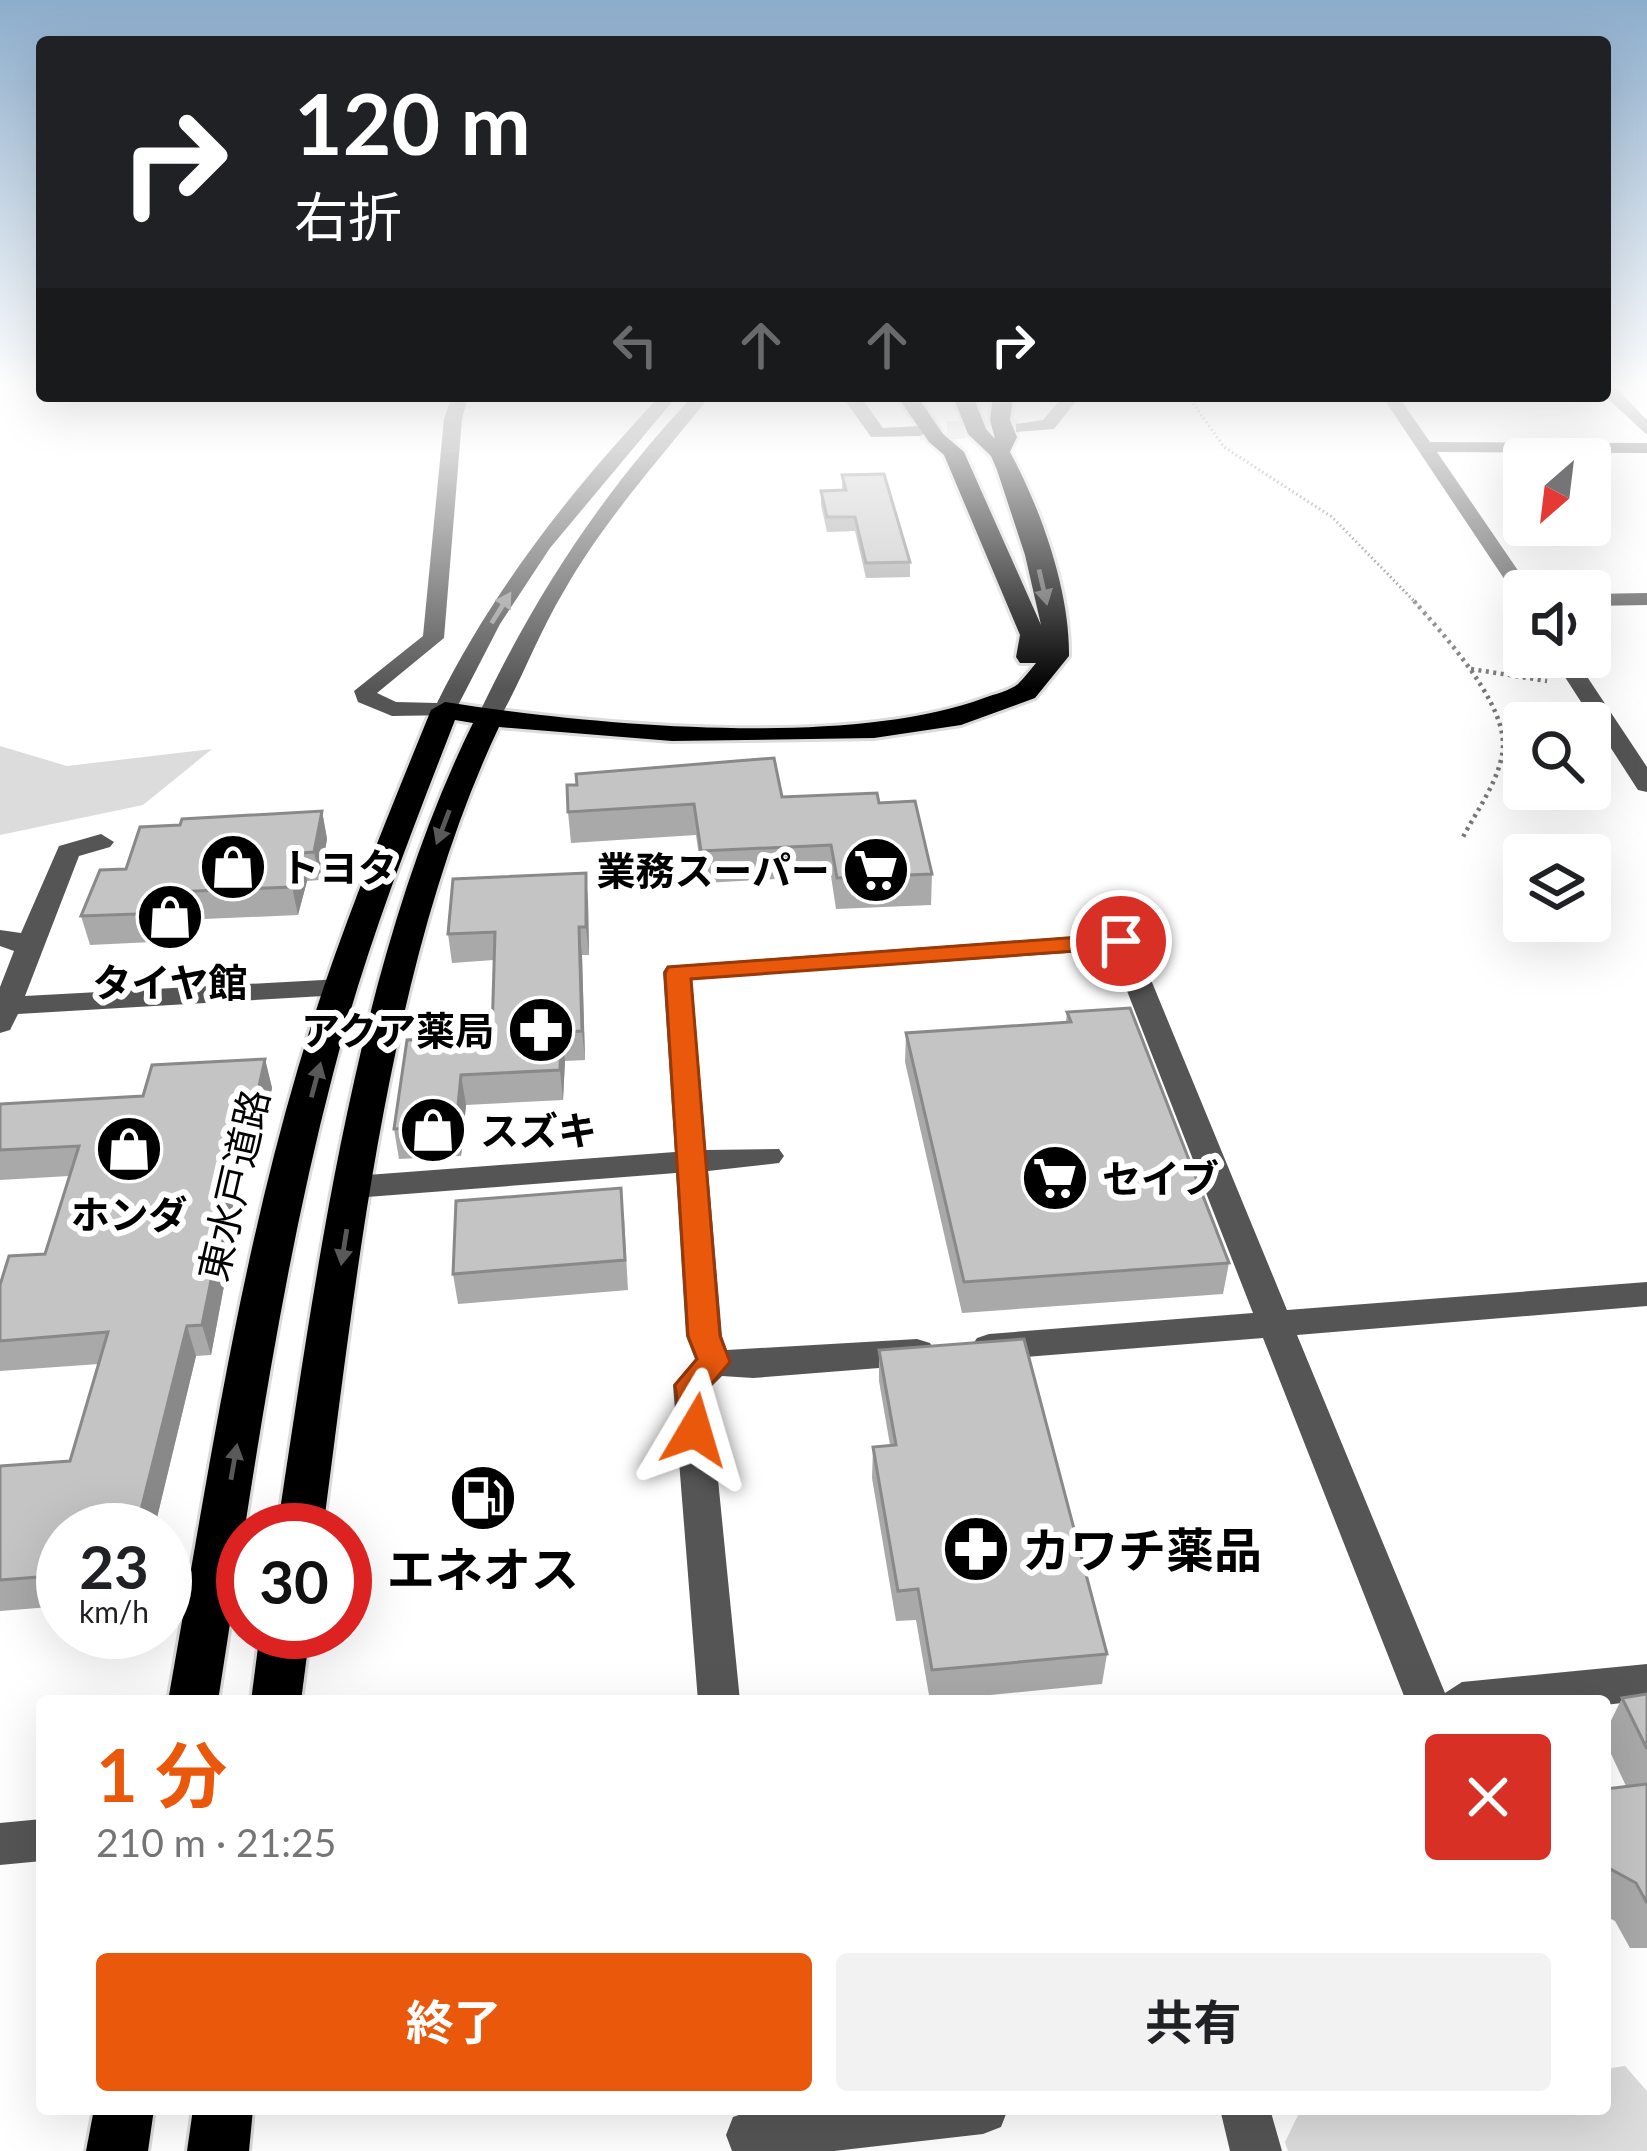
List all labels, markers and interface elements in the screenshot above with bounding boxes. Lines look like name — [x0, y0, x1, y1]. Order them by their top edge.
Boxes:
text: 120 m — [294, 72, 531, 173]
icon: right — [96, 84, 252, 240]
text: 右折 — [294, 184, 402, 249]
icon: left — [602, 312, 668, 378]
icon: ahead — [728, 312, 794, 378]
icon: ahead — [854, 312, 920, 378]
icon: right — [980, 312, 1046, 378]
north arrow — [1503, 438, 1611, 546]
map controls — [1503, 438, 1611, 942]
one-way arrow — [1035, 568, 1054, 606]
button: sound — [1503, 570, 1611, 678]
one-way arrow — [490, 591, 511, 625]
button: search — [1503, 702, 1611, 810]
one-way arrow — [432, 810, 451, 846]
shop icon: トヨタ — [198, 832, 268, 902]
button: layers — [1503, 834, 1611, 942]
supermarket icon: 業務スーパー — [841, 835, 911, 905]
place label: トヨタ — [280, 844, 397, 890]
place label: 業務スーパー — [596, 847, 830, 893]
shop icon: タイヤ館 — [135, 882, 205, 952]
pin — [1070, 890, 1172, 992]
icon: arrive — [1088, 908, 1154, 974]
place label: タイヤ館 — [93, 959, 247, 1005]
pharmacy icon: アクア薬局 — [506, 995, 576, 1065]
place label: アクア薬局 — [301, 1007, 494, 1053]
one-way arrow — [307, 1062, 326, 1099]
street label: 東水戸道路 — [189, 1085, 277, 1285]
shop icon: スズキ — [398, 1095, 468, 1165]
place label: スズキ — [480, 1107, 597, 1153]
shop icon: ホンダ — [94, 1114, 164, 1184]
supermarket icon: セイブ — [1020, 1143, 1090, 1213]
place label: セイブ — [1102, 1155, 1219, 1201]
place label: ホンダ — [70, 1191, 188, 1237]
one-way arrow — [334, 1229, 353, 1266]
position arrow — [632, 1367, 758, 1493]
one-way arrow — [226, 1442, 244, 1480]
fuel station icon: エネオス — [448, 1463, 518, 1533]
speed limit sign: 30 — [216, 1503, 372, 1659]
pharmacy icon: カワチ薬品 — [941, 1514, 1011, 1584]
place label: カワチ薬品 — [1022, 1521, 1262, 1578]
text: 23 — [79, 1530, 149, 1602]
place label: エネオス — [387, 1540, 579, 1597]
text: km/h — [79, 1593, 149, 1629]
text: 1 分 — [96, 1731, 227, 1817]
button: close — [1425, 1734, 1551, 1860]
text: 210 m · 21:25 — [96, 1819, 336, 1865]
button: 終了 — [96, 1953, 812, 2091]
button: 共有 — [836, 1953, 1551, 2091]

